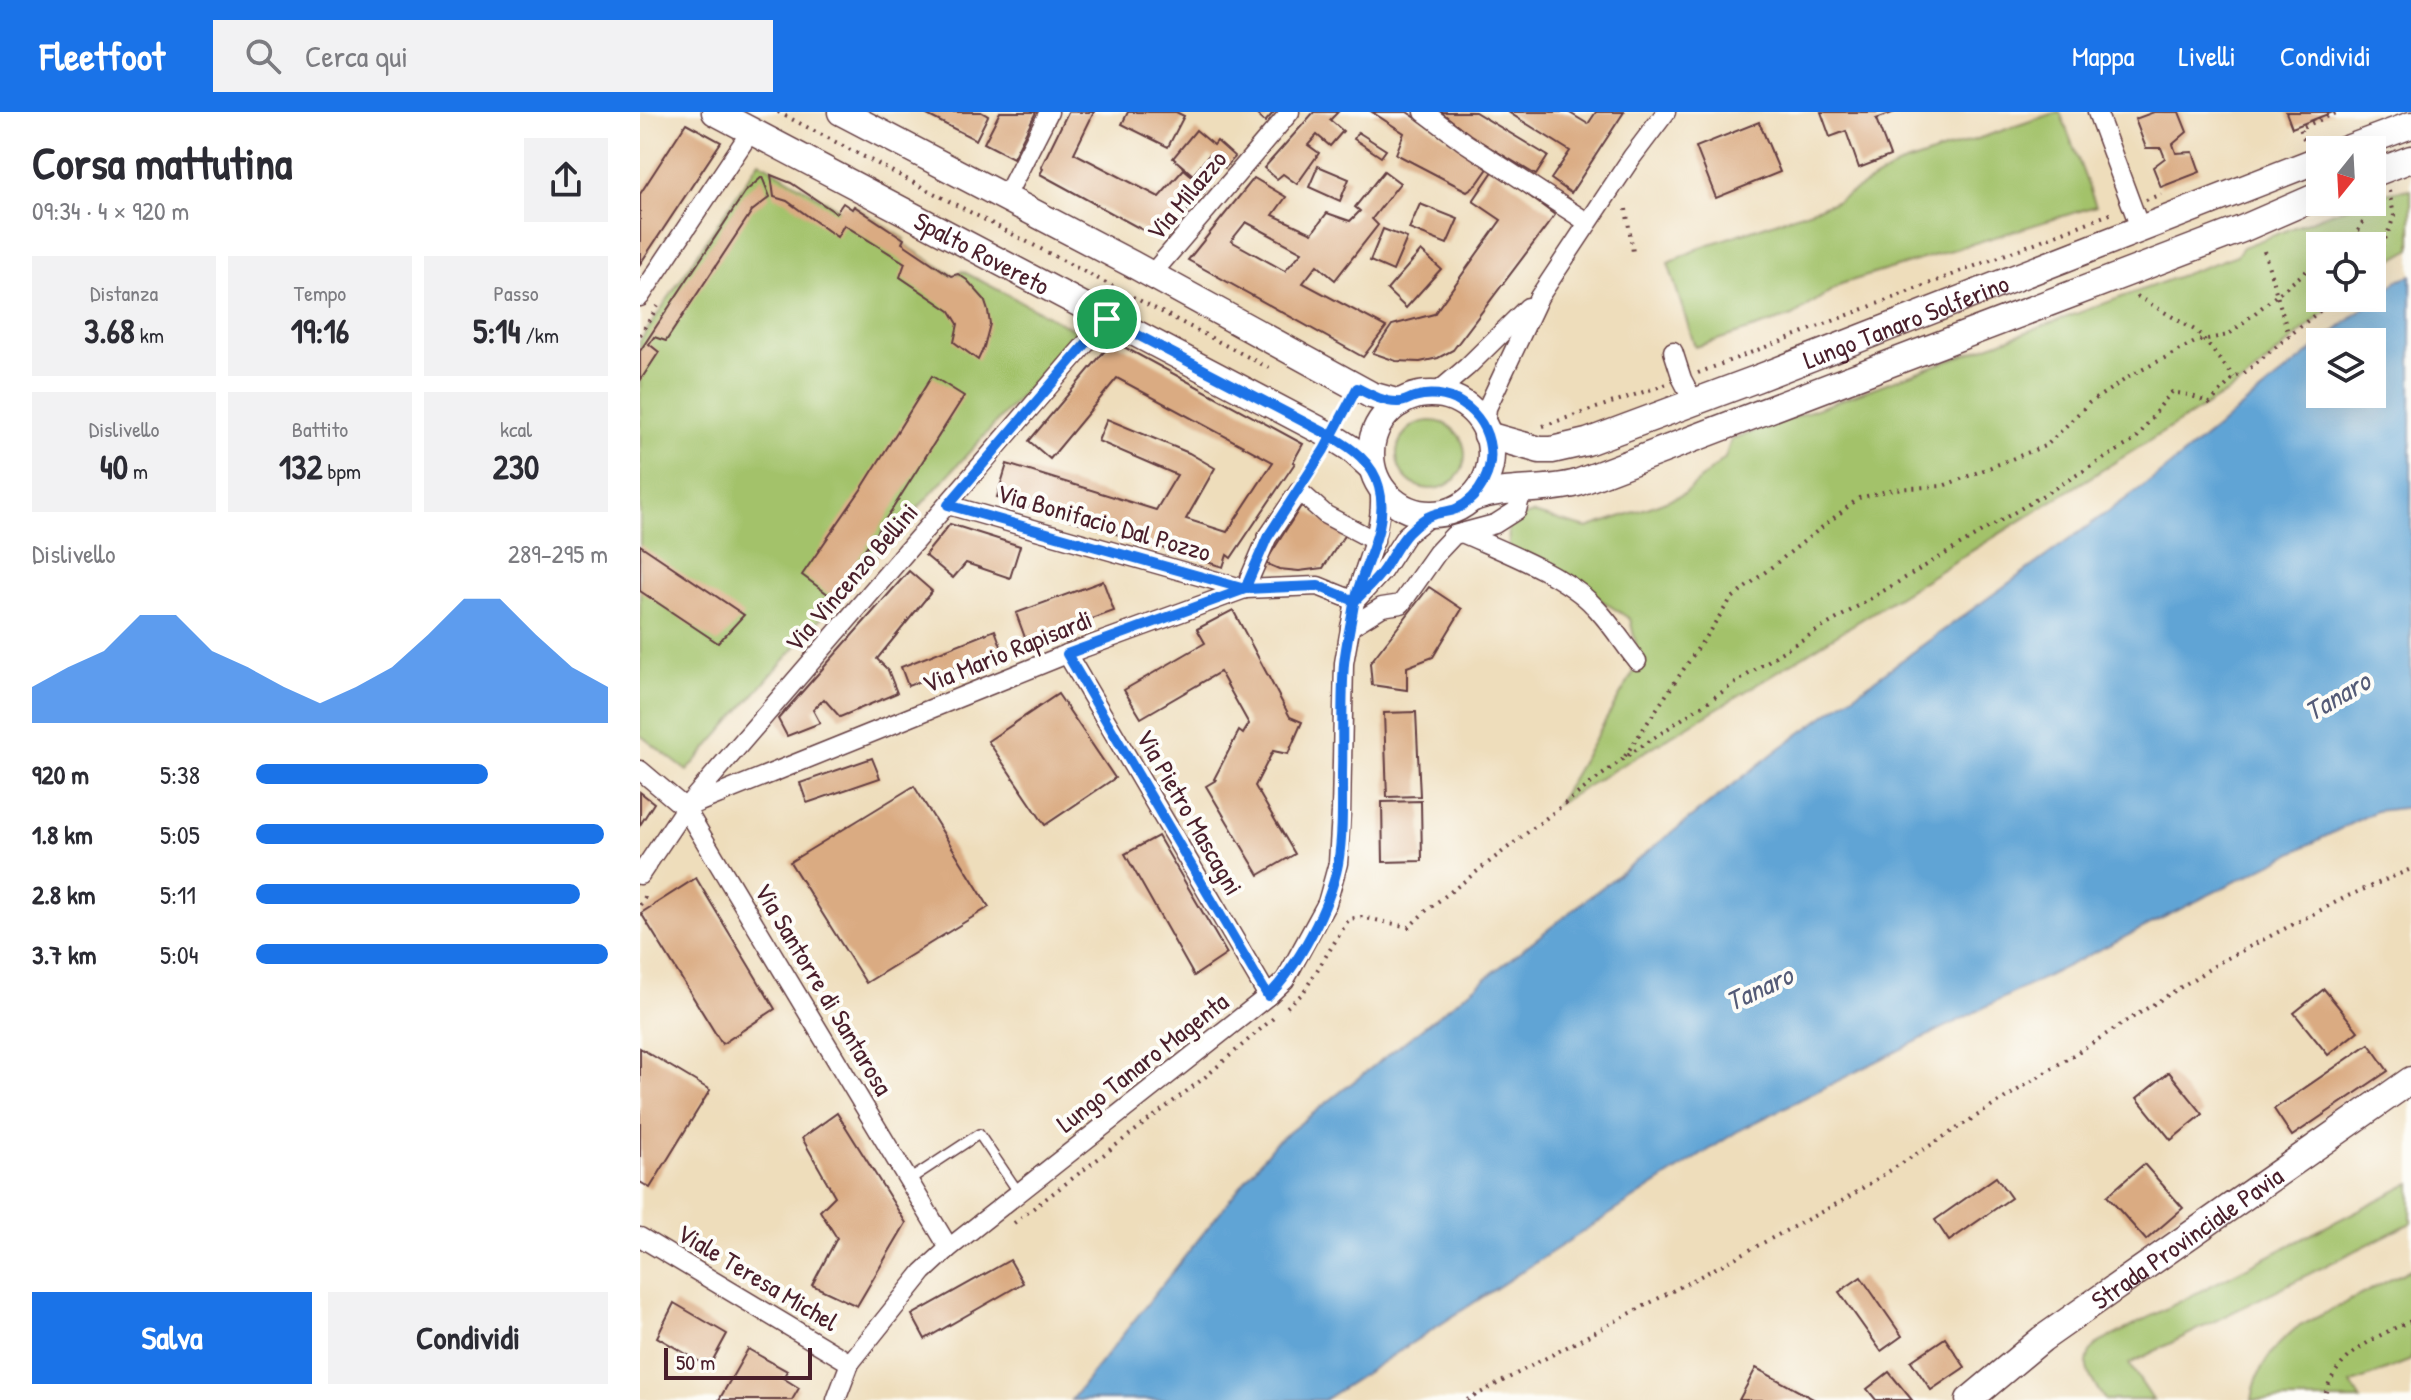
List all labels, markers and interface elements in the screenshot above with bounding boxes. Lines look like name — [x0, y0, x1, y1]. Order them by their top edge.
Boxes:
search box — [213, 20, 773, 92]
text: Fleetfoot — [40, 30, 165, 82]
icon: search — [241, 34, 285, 78]
text: Cerca qui — [305, 36, 408, 76]
text: Mappa — [2072, 37, 2134, 75]
text: Livelli — [2178, 37, 2236, 75]
text: Condividi — [2280, 37, 2371, 75]
text: Corsa mattutina — [32, 133, 292, 193]
north arrow — [2306, 136, 2386, 216]
map controls — [2306, 136, 2386, 408]
button: share — [524, 138, 608, 222]
street label: Via Milazzo — [1138, 142, 1234, 248]
text: 09:34 · 4 × 920 m — [32, 193, 189, 228]
street label: Spalto Rovereto — [908, 203, 1056, 303]
button: locate — [2306, 232, 2386, 312]
street label: Lungo Tanaro Solferino — [1798, 265, 2014, 377]
text: Distanza — [90, 278, 158, 308]
text: Tempo — [294, 278, 346, 308]
text: Passo — [493, 278, 539, 308]
pin — [1073, 285, 1141, 353]
icon: arrive — [1085, 297, 1129, 341]
text: 3.68 — [84, 308, 135, 354]
text: 19:16 — [291, 308, 349, 354]
text: 5:14 — [473, 308, 520, 354]
text: km — [135, 320, 164, 350]
text: /km — [520, 320, 559, 350]
button: layers — [2306, 328, 2386, 408]
text: Dislivello — [89, 414, 159, 444]
text: Battito — [292, 414, 348, 444]
text: kcal — [500, 414, 532, 444]
text: 40 — [100, 444, 128, 490]
text: 132 — [279, 444, 322, 490]
text: 230 — [493, 444, 539, 490]
text: m — [128, 456, 148, 486]
text: bpm — [322, 456, 361, 486]
street label: Via Bonifacio Dal Pozzo — [993, 475, 1215, 569]
street label: Via Vincenzo Bellini — [777, 495, 925, 659]
text: Dislivello — [32, 536, 115, 571]
text: 289–295 m — [508, 536, 608, 571]
street label: Via Mario Rapisardi — [917, 601, 1097, 701]
water label: Tanaro — [2297, 661, 2378, 730]
street label: Via Pietro Mascagni — [1128, 723, 1252, 901]
text: 920 m — [32, 757, 89, 792]
text: 5:38 — [160, 757, 200, 792]
text: 1.8 km — [32, 817, 93, 852]
text: 5:05 — [160, 817, 200, 852]
street label: Via Santorre di Santarosa — [747, 876, 901, 1102]
text: 2.8 km — [32, 877, 95, 912]
text: 5:11 — [160, 877, 196, 912]
text: 3.7 km — [32, 937, 97, 972]
text: 5:04 — [160, 937, 198, 972]
water label: Tanaro — [1719, 955, 1800, 1020]
street label: Lungo Tanaro Magenta — [1049, 984, 1235, 1140]
street label: Strada Provinciale Pavia — [2084, 1158, 2290, 1317]
street label: Viale Teresa Michel — [671, 1215, 845, 1339]
button: Salva — [32, 1292, 312, 1384]
button: Condividi — [328, 1292, 608, 1384]
scale bar — [664, 1344, 812, 1380]
text: 50 m — [676, 1347, 715, 1377]

